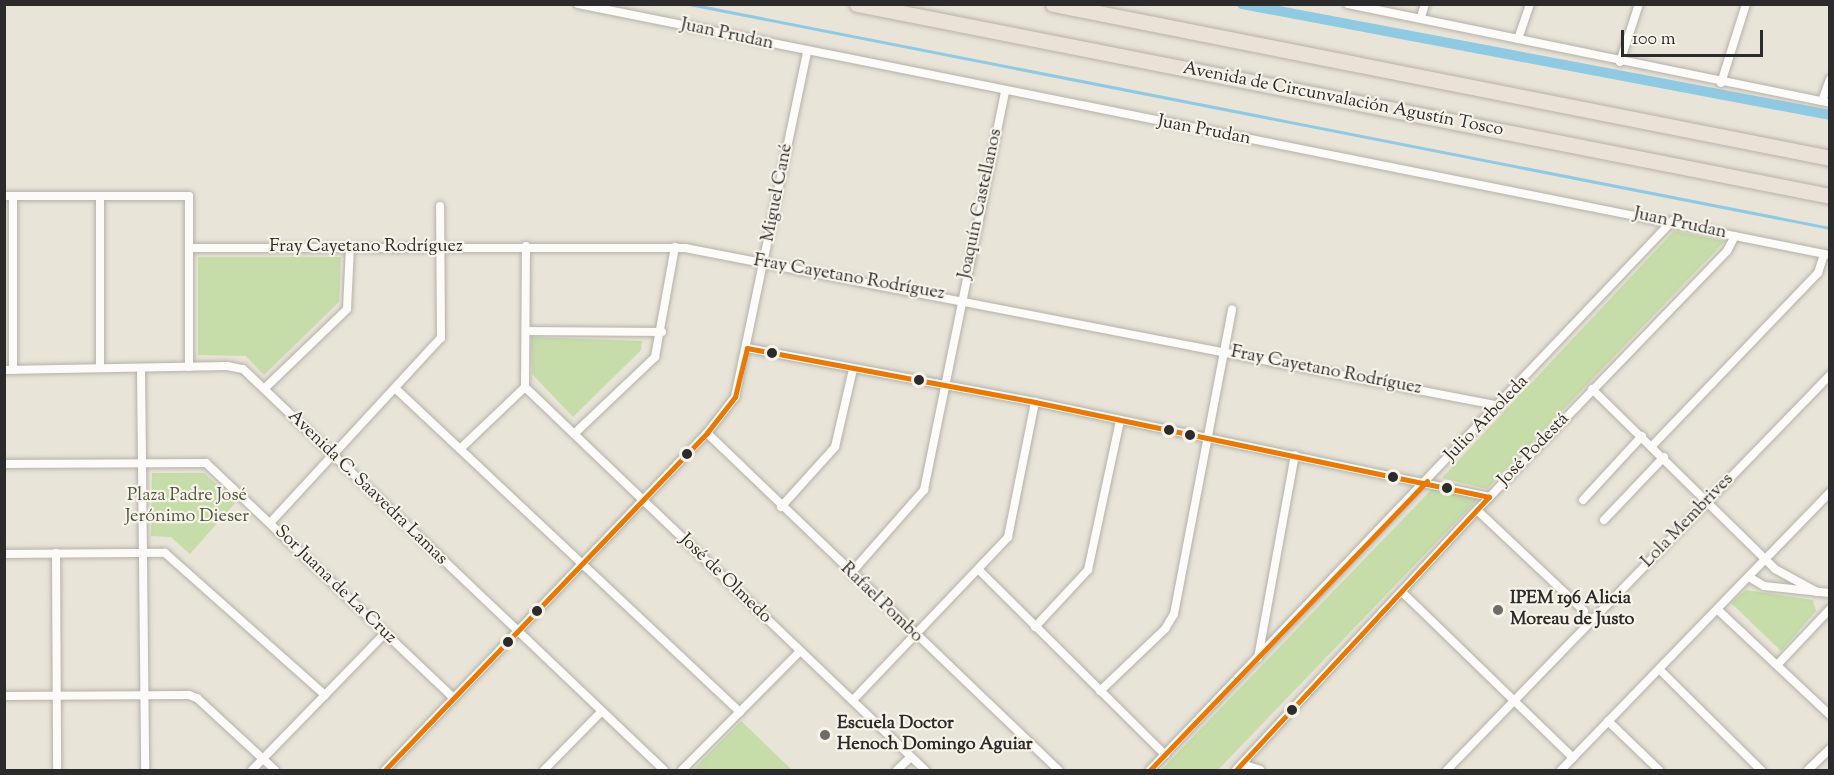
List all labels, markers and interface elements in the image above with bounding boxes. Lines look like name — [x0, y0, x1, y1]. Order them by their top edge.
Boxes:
street label: Juan Prudan — [679, 15, 775, 55]
scale bar — [1624, 18, 1766, 56]
text: 100 m — [1632, 27, 1676, 53]
street label: Avenida de Circunvalación Agustín Tosco — [1181, 58, 1505, 142]
street label: Juan Prudan — [1156, 111, 1252, 151]
street label: Joaquín Castellanos — [955, 127, 1007, 281]
street label: Miguel Cané — [758, 142, 798, 244]
street label: Juan Prudan — [1632, 204, 1728, 244]
street label: Fray Cayetano Rodríguez — [269, 236, 463, 258]
street label: Fray Cayetano Rodríguez — [752, 251, 946, 305]
street label: Fray Cayetano Rodríguez — [1229, 342, 1423, 400]
unlabelled marker — [766, 347, 778, 359]
street label: Julio Arboleda — [1441, 371, 1533, 467]
unlabelled marker — [913, 374, 925, 386]
street label: Avenida C. Saavedra Lamas — [283, 406, 451, 570]
street label: José Podestá — [1494, 409, 1574, 491]
unlabelled marker — [1163, 424, 1175, 436]
unlabelled marker — [1184, 429, 1196, 441]
unlabelled marker — [681, 448, 693, 460]
street label: Lola Membrives — [1637, 469, 1739, 573]
unlabelled marker — [1387, 471, 1399, 483]
unlabelled marker — [1441, 482, 1453, 494]
park label: Plaza Padre José Jerónimo Dieser — [125, 486, 249, 528]
street label: Sor Juana de La Cruz — [270, 521, 400, 649]
street label: José de Olmedo — [674, 530, 776, 628]
street label: Rafael Pombo — [835, 558, 927, 648]
place label: IPEM 196 Alicia Moreau de Justo — [1510, 589, 1634, 632]
marker: IPEM 196 Alicia Moreau de Justo — [1491, 603, 1505, 617]
unlabelled marker — [531, 605, 543, 617]
unlabelled marker — [502, 636, 514, 648]
unlabelled marker — [1286, 704, 1298, 716]
place label: Escuela Doctor Henoch Domingo Aguiar — [837, 714, 1033, 756]
marker: Escuela Doctor Henoch Domingo Aguiar — [818, 728, 832, 742]

